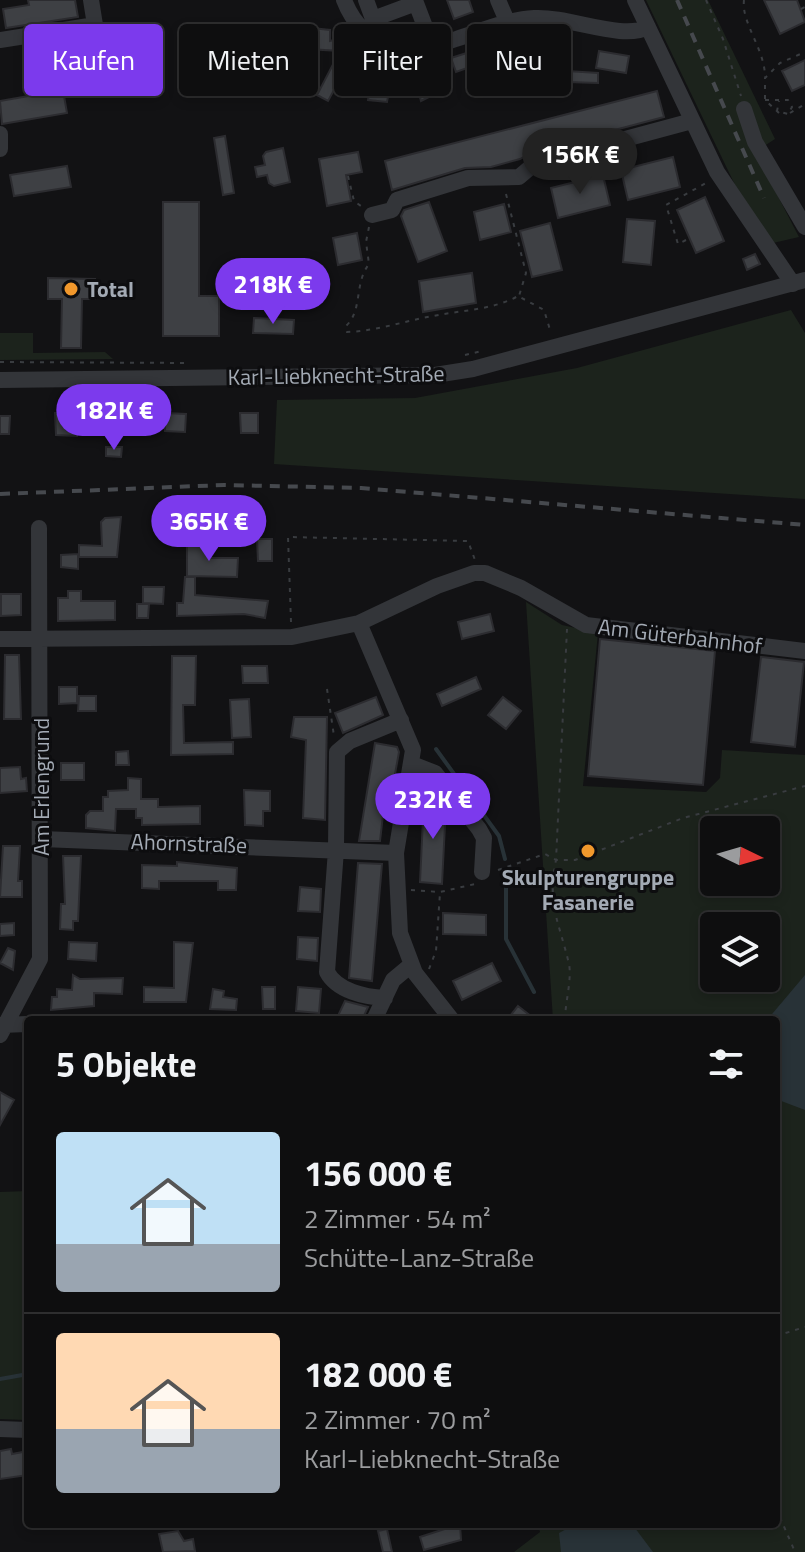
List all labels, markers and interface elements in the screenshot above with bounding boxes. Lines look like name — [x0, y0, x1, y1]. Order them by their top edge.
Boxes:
chip: Kaufen — [24, 24, 163, 96]
chip: Mieten — [179, 24, 318, 96]
chip: Filter — [334, 24, 451, 96]
chip: Neu — [467, 24, 571, 96]
pin: 156K € — [515, 128, 645, 196]
text: 156K € — [540, 134, 620, 173]
pin: 218K € — [208, 258, 338, 326]
text: 218K € — [233, 264, 313, 303]
place label: Total — [87, 272, 134, 306]
marker: Total — [62, 280, 80, 298]
street label: Karl-Liebknecht-Straße — [227, 356, 445, 394]
pin: 182K € — [49, 384, 179, 452]
text: 182K € — [74, 390, 154, 429]
pin: 365K € — [144, 495, 274, 563]
text: 365K € — [169, 501, 249, 540]
street label: Am Güterbahnhof — [596, 609, 765, 663]
street label: Am Erlengrund — [24, 718, 58, 856]
pin: 232K € — [368, 773, 498, 841]
text: 232K € — [393, 779, 473, 818]
north arrow — [700, 816, 780, 896]
map controls — [700, 816, 780, 992]
street label: Ahornstraße — [130, 824, 248, 862]
marker: Skulpturengruppe Fasanerie — [579, 842, 597, 860]
place label: Skulpturengruppe Fasanerie — [502, 860, 674, 919]
button: layers — [700, 912, 780, 992]
text: 5 Objekte — [56, 1038, 197, 1090]
icon: filters — [704, 1042, 748, 1086]
text: 156 000 € — [304, 1147, 452, 1199]
icon: home — [120, 1164, 216, 1260]
text: 2 Zimmer · 54 m² — [304, 1199, 490, 1238]
text: Schütte-Lanz-Straße — [304, 1238, 534, 1277]
text: 182 000 € — [304, 1348, 452, 1400]
icon: home — [120, 1365, 216, 1461]
text: 2 Zimmer · 70 m² — [304, 1400, 490, 1439]
text: Karl-Liebknecht-Straße — [304, 1439, 560, 1478]

